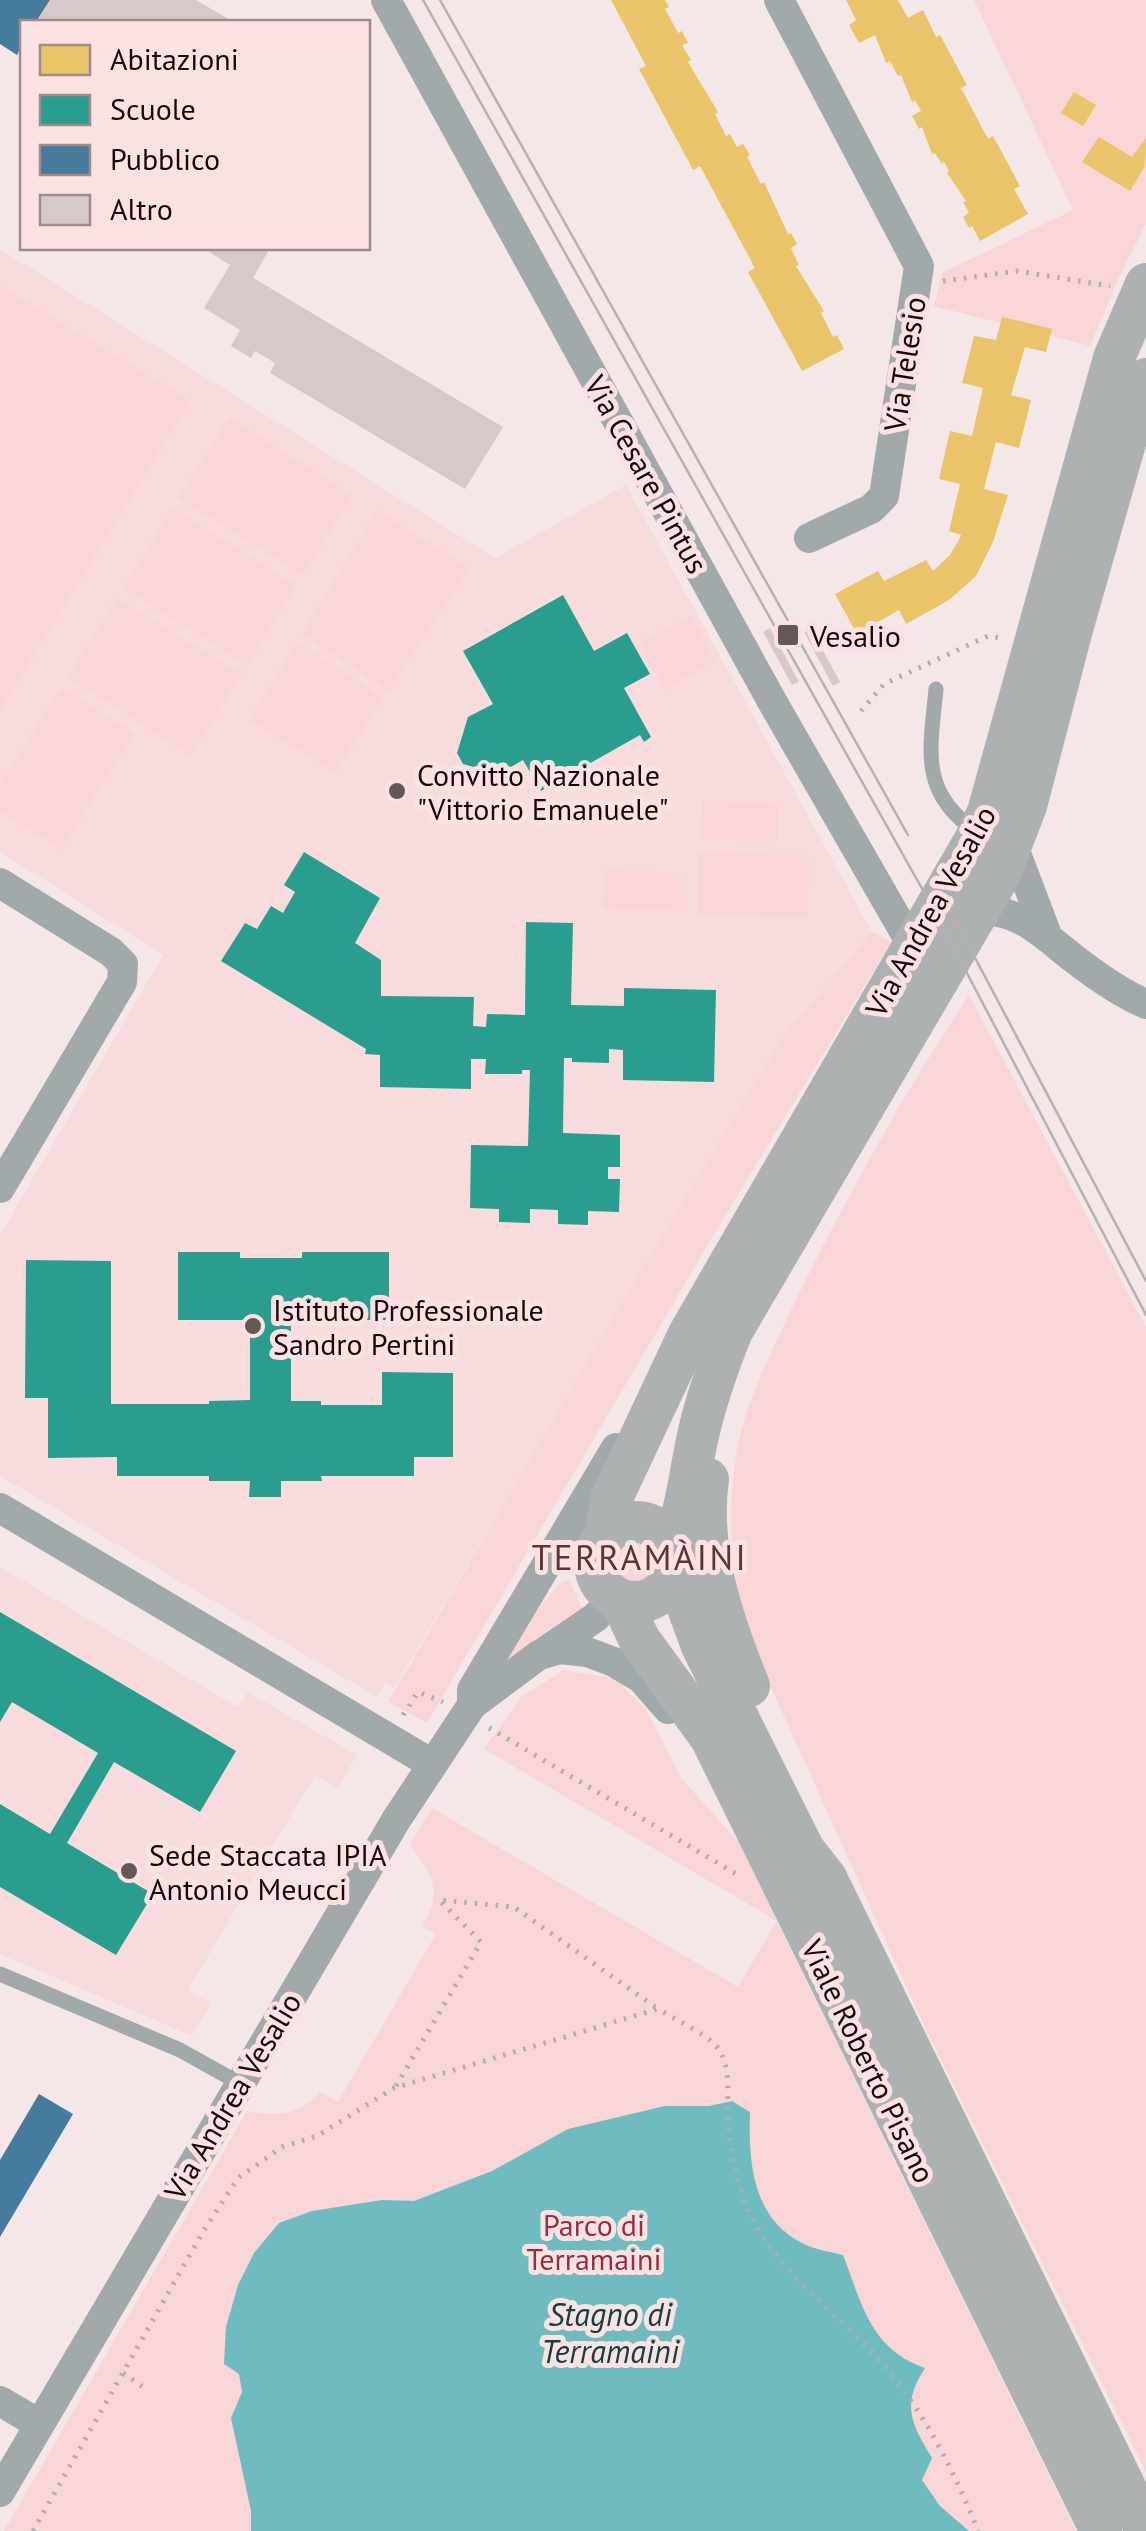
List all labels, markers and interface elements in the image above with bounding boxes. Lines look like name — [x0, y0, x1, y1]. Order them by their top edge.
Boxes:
legend — [20, 20, 370, 250]
text: Abitazioni — [110, 39, 239, 78]
text: Scuole — [110, 89, 196, 128]
text: Pubblico — [110, 139, 220, 178]
text: Altro — [110, 189, 173, 228]
street label: Via Telesio — [874, 294, 934, 435]
street label: Via Cesare Pintus — [576, 367, 717, 580]
place label: Vesalio — [809, 616, 901, 655]
marker: Vesalio — [775, 622, 801, 648]
place label: Convitto Nazionale "Vittorio Emanuele" — [417, 755, 669, 828]
marker: Convitto Nazionale "Vittorio Emanuele" — [386, 780, 408, 802]
street label: Via Andrea Vesalio — [855, 799, 1004, 1024]
place label: Istituto Professionale Sandro Pertini — [273, 1290, 544, 1363]
marker: Istituto Professionale Sandro Pertini — [242, 1315, 264, 1337]
district label: TERRAMÀINI — [532, 1534, 748, 1580]
place label: Sede Staccata IPIA Antonio Meucci — [149, 1835, 387, 1908]
marker: Sede Staccata IPIA Antonio Meucci — [118, 1860, 140, 1882]
street label: Viale Roberto Pisano — [793, 1932, 945, 2189]
street label: Via Andrea Vesalio — [154, 1985, 309, 2208]
park label: Parco di Terramaini — [526, 2205, 662, 2278]
water label: Stagno di Terramaini — [541, 2293, 681, 2372]

